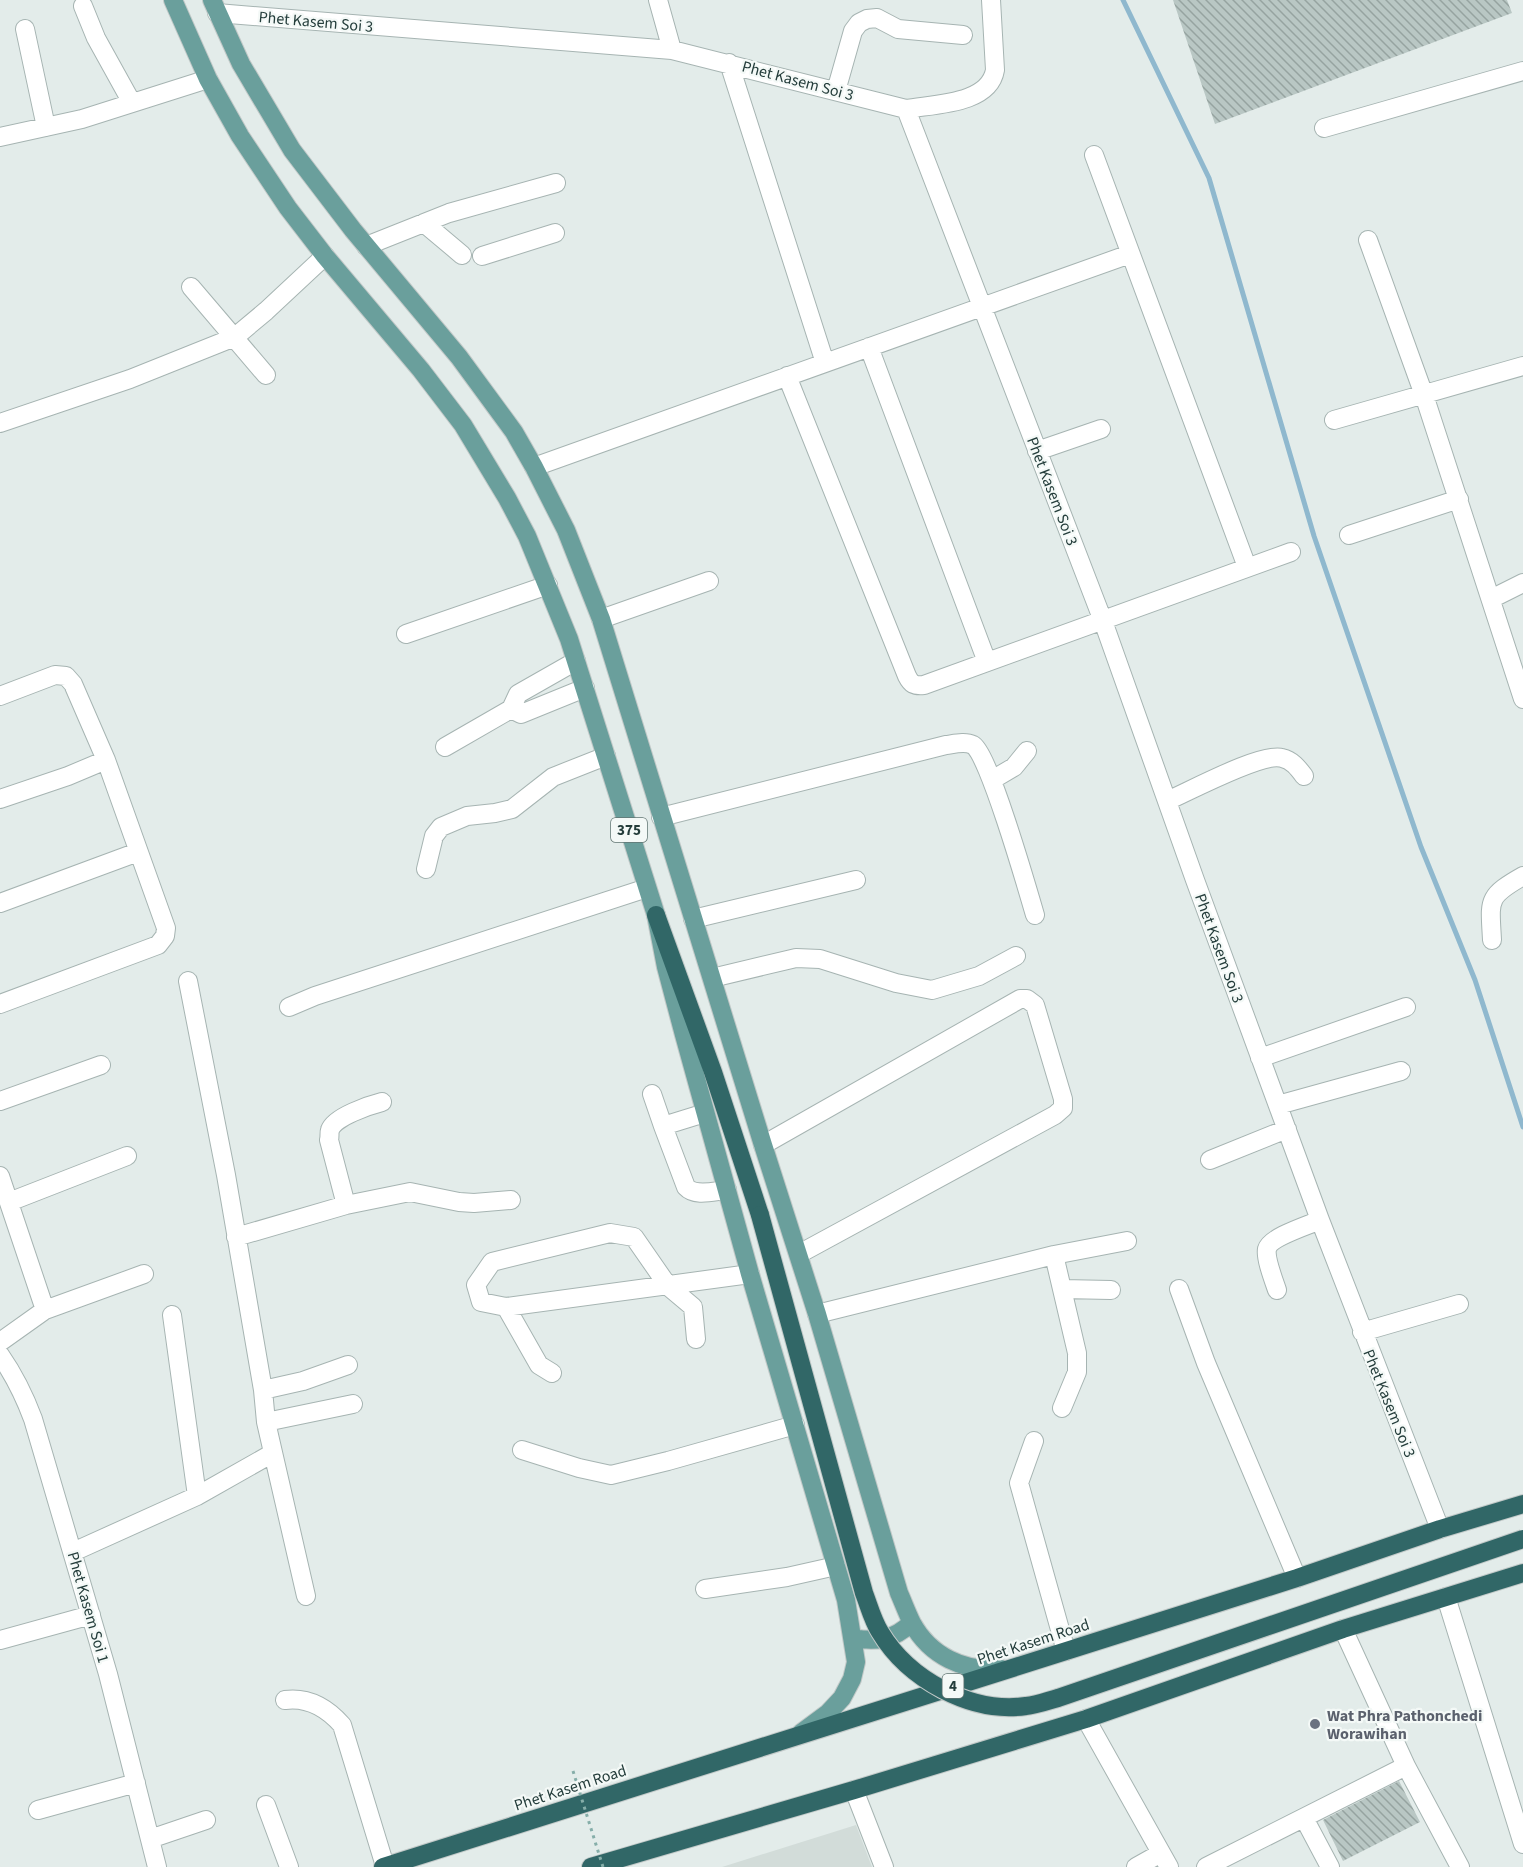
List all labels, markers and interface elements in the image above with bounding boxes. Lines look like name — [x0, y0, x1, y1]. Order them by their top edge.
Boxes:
street label: Phet Kasem Soi 3 — [258, 6, 374, 38]
street label: Phet Kasem Soi 3 — [739, 55, 856, 106]
street label: Phet Kasem Soi 3 — [1021, 434, 1083, 549]
road number: 375 — [611, 818, 647, 842]
street label: Phet Kasem Soi 3 — [1189, 891, 1249, 1006]
street label: Phet Kasem Soi 3 — [1357, 1346, 1421, 1461]
street label: Phet Kasem Soi 1 — [62, 1549, 114, 1666]
street label: Phet Kasem Road — [974, 1613, 1092, 1670]
road number: 4 — [942, 1674, 964, 1698]
place label: Wat Phra Pathonchedi Worawihan — [1327, 1705, 1482, 1745]
marker: Wat Phra Pathonchedi Worawihan — [1308, 1717, 1322, 1731]
street label: Phet Kasem Road — [511, 1759, 629, 1816]

